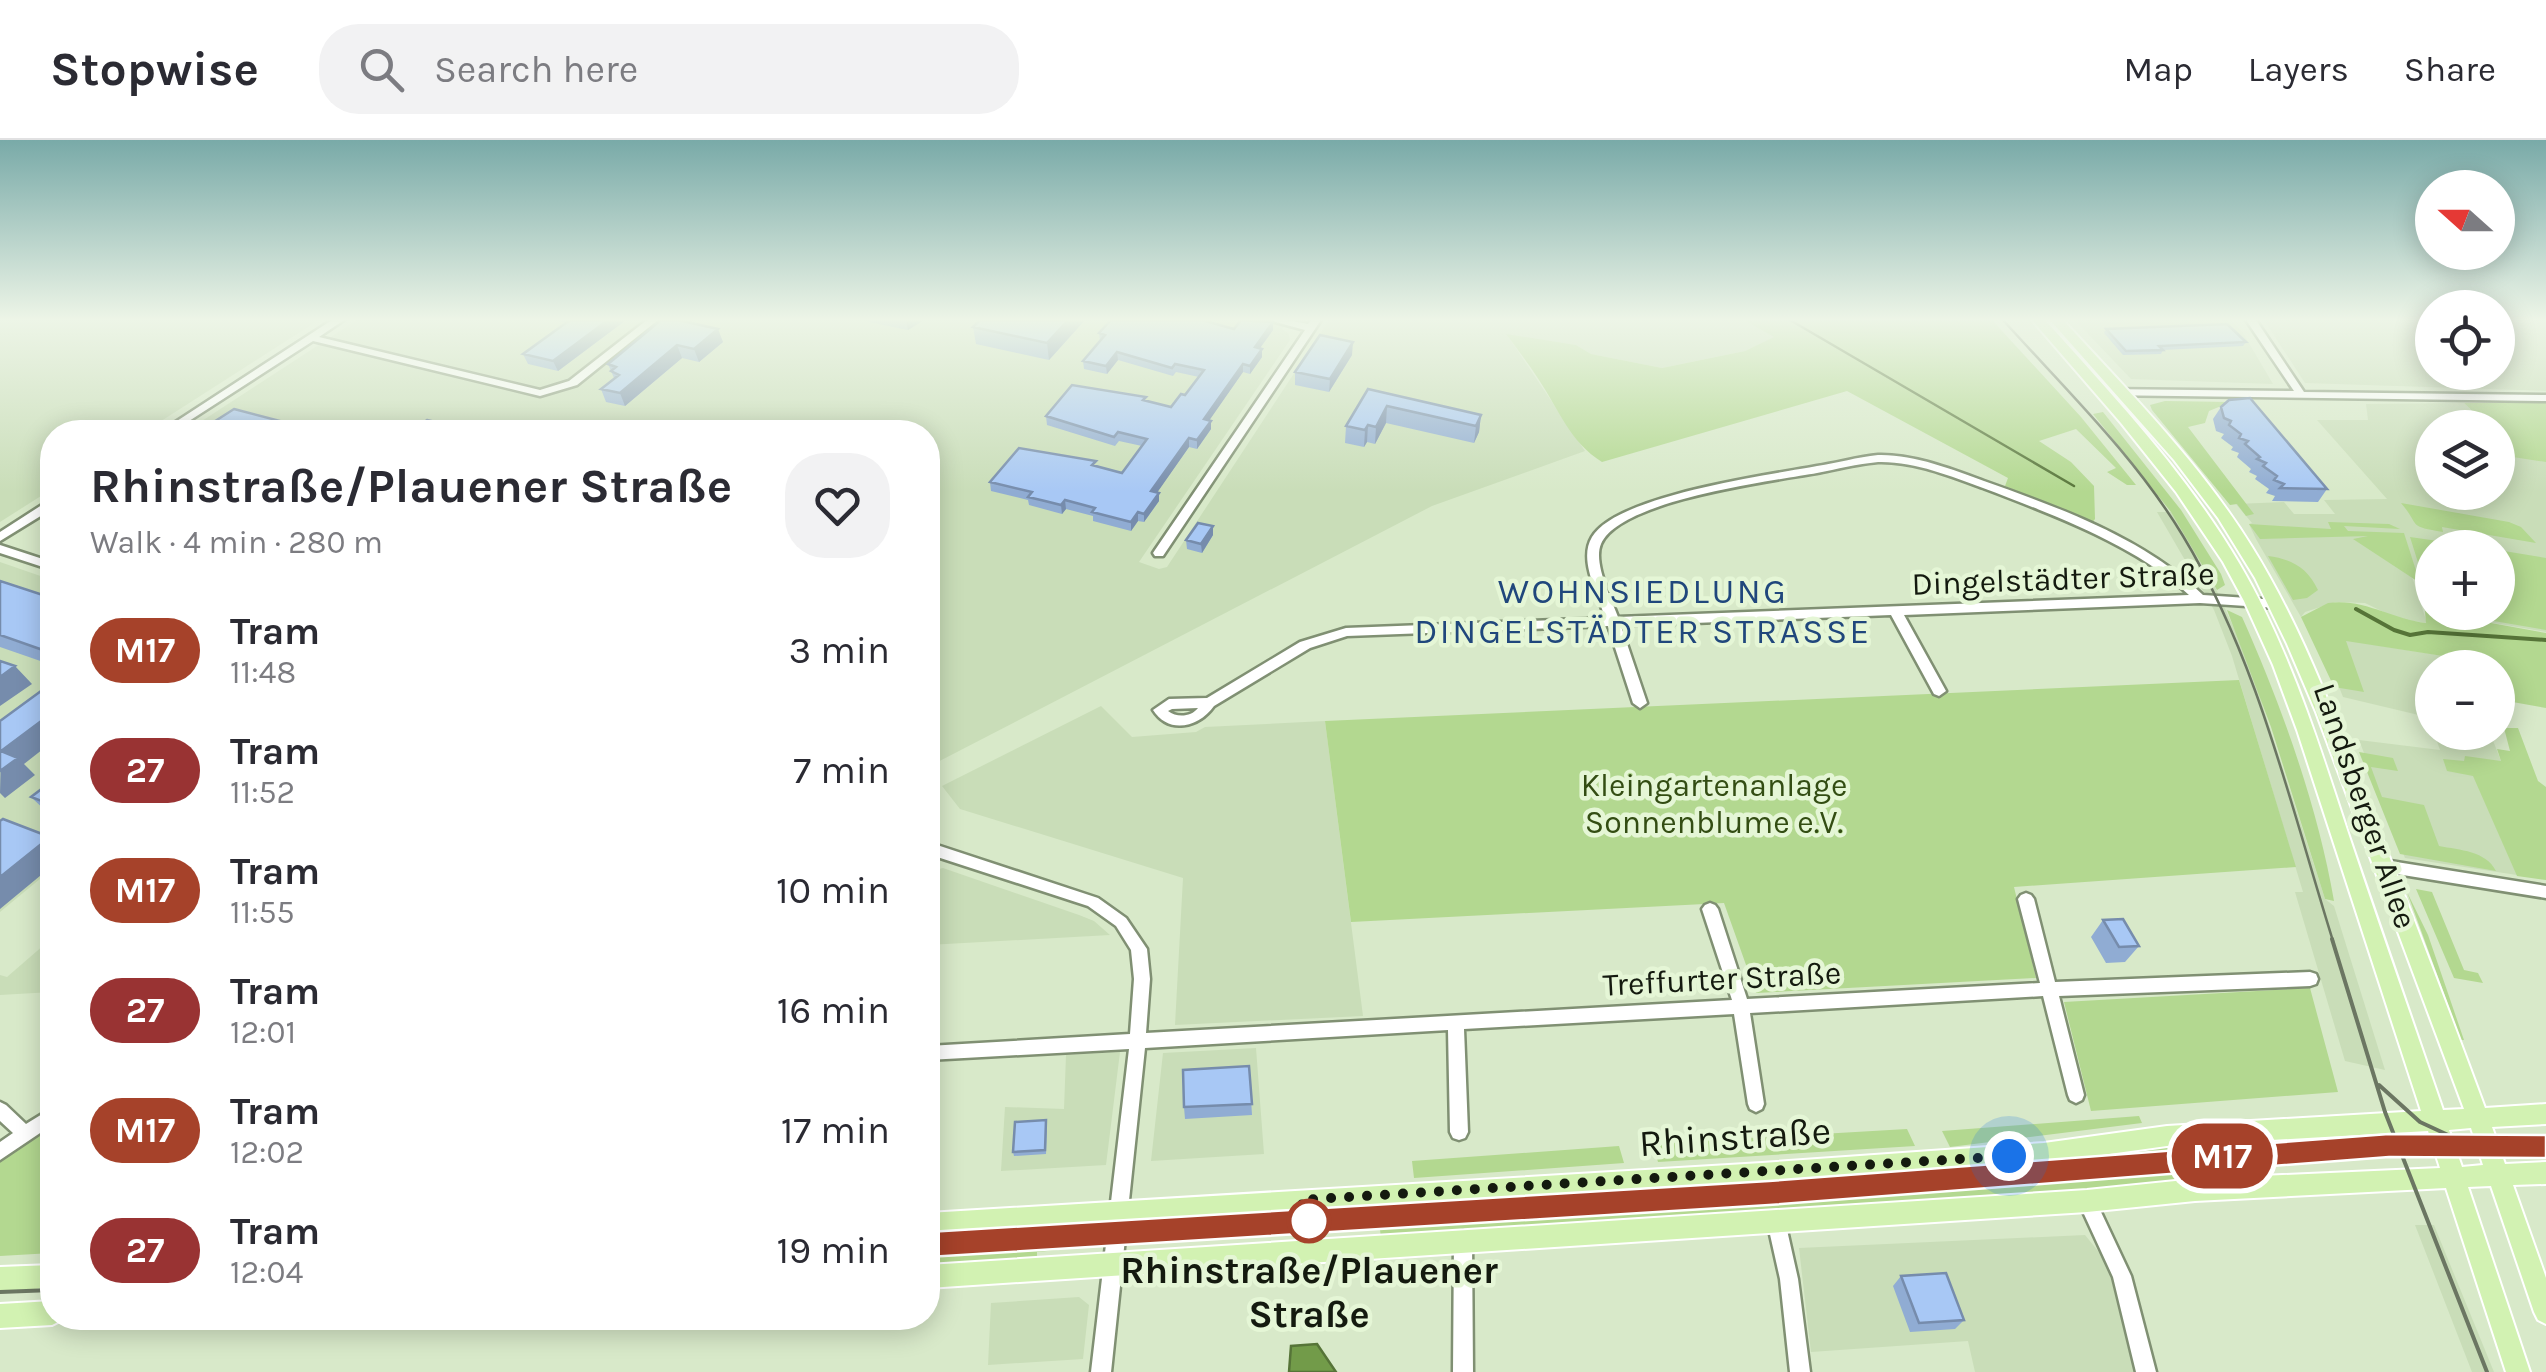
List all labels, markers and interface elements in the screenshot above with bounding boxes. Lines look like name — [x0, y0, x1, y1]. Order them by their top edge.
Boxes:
search box — [319, 24, 1019, 114]
text: Stopwise — [50, 41, 259, 97]
icon: search — [354, 42, 409, 97]
text: Search here — [434, 47, 638, 92]
text: Map — [2123, 49, 2193, 90]
text: Layers — [2248, 49, 2349, 90]
text: Share — [2404, 49, 2496, 90]
north arrow — [2415, 170, 2515, 270]
map controls — [2415, 170, 2515, 750]
button: locate — [2415, 290, 2515, 390]
button: layers — [2415, 410, 2515, 510]
button: heart — [785, 453, 890, 558]
text: Rhinstraße/Plauener Straße — [90, 458, 732, 514]
text: Walk · 4 min · 280 m — [90, 524, 383, 561]
button: + — [2415, 530, 2515, 630]
street label: Dingelstädter Straße — [1911, 555, 2215, 603]
district label: WOHNSIEDLUNG DINGELSTÄDTER STRASSE — [1414, 571, 1872, 652]
text: Tram — [230, 609, 320, 654]
text: 3 min — [789, 628, 890, 673]
text: M17 — [115, 630, 175, 671]
button: − — [2415, 650, 2515, 750]
text: 11:48 — [230, 654, 296, 691]
street label: Landsberger Allee — [2306, 679, 2424, 933]
text: Tram — [230, 729, 320, 774]
text: 7 min — [793, 748, 890, 793]
text: 27 — [126, 750, 164, 791]
park label: Kleingartenanlage Sonnenblume e.V. — [1581, 767, 1847, 841]
text: 11:52 — [230, 774, 295, 811]
text: Tram — [230, 849, 320, 894]
text: 10 min — [776, 868, 890, 913]
text: M17 — [115, 870, 175, 911]
text: 11:55 — [230, 894, 295, 931]
street label: Treffurter Straße — [1602, 954, 1842, 1004]
text: Tram — [230, 969, 320, 1014]
text: 16 min — [777, 988, 890, 1033]
text: 27 — [126, 990, 164, 1031]
text: 12:01 — [230, 1014, 296, 1051]
text: Tram — [230, 1089, 320, 1134]
text: 17 min — [781, 1108, 890, 1153]
street label: Rhinstraße — [1638, 1108, 1832, 1166]
text: M17 — [115, 1110, 175, 1151]
line badge: M17 — [2164, 1124, 2280, 1188]
your location — [1984, 1131, 2034, 1181]
text: 12:02 — [230, 1134, 304, 1171]
text: M17 — [2192, 1136, 2252, 1177]
marker: Rhinstraße/Plauener Straße — [1288, 1200, 1330, 1242]
text: Tram — [230, 1209, 320, 1254]
text: 19 min — [777, 1228, 890, 1273]
text: 27 — [126, 1230, 164, 1271]
place label: Rhinstraße/Plauener Straße — [1120, 1248, 1498, 1337]
text: 12:04 — [230, 1254, 303, 1291]

